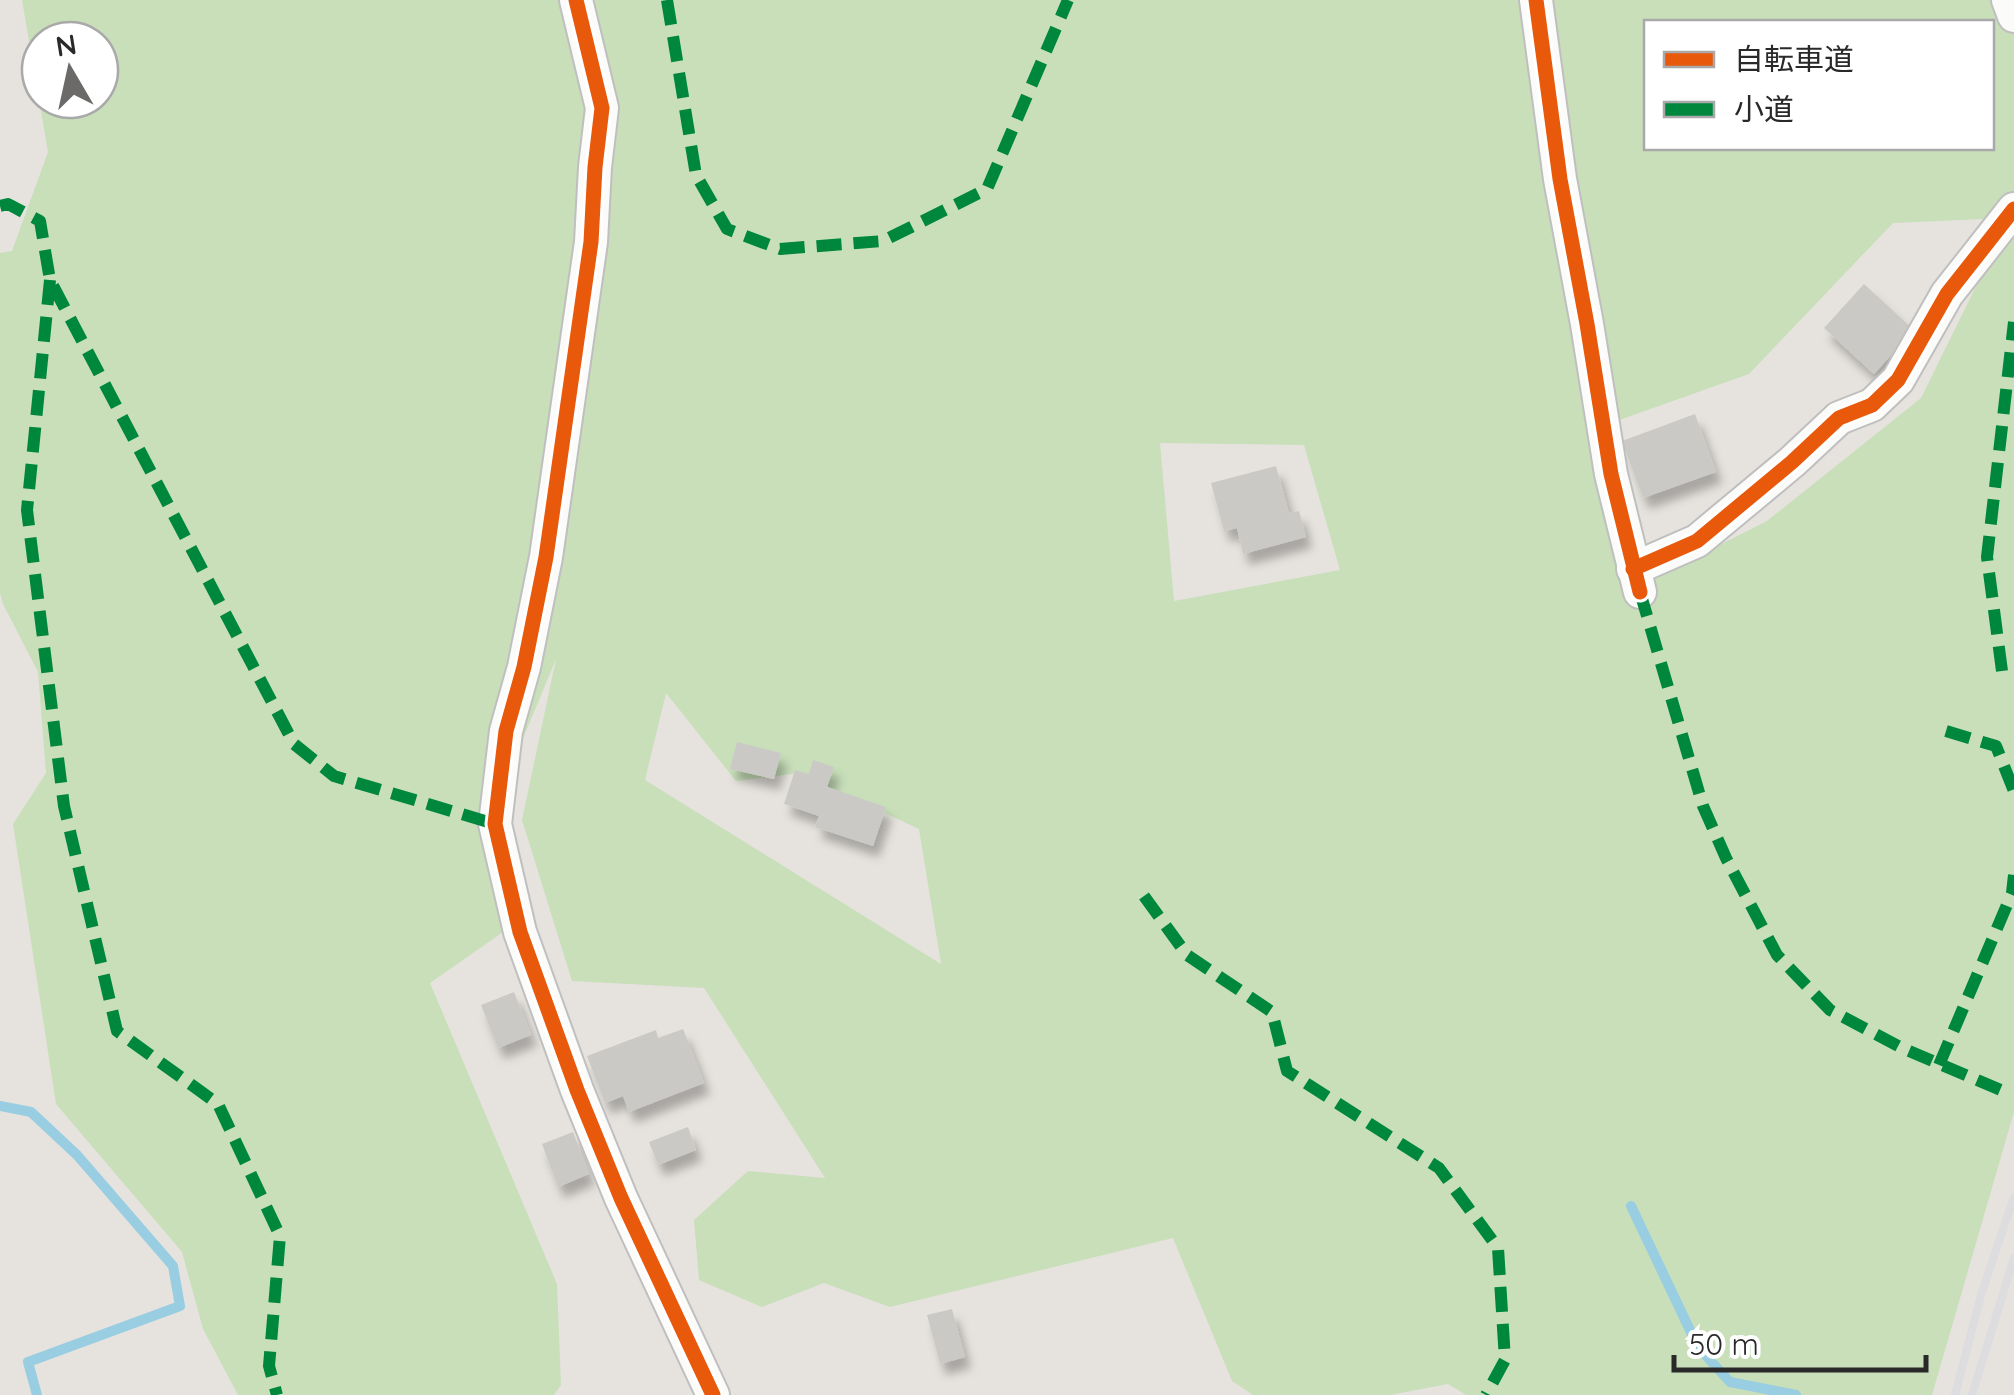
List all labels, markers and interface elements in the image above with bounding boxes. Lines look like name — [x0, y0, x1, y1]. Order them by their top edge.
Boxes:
north arrow — [20, 20, 120, 120]
legend — [1644, 20, 1994, 150]
text: N — [53, 26, 79, 64]
text: 自転車道 — [1734, 40, 1854, 78]
text: 小道 — [1734, 90, 1794, 128]
scale bar — [1674, 1310, 1926, 1372]
text: 50 m — [1689, 1325, 1759, 1363]

